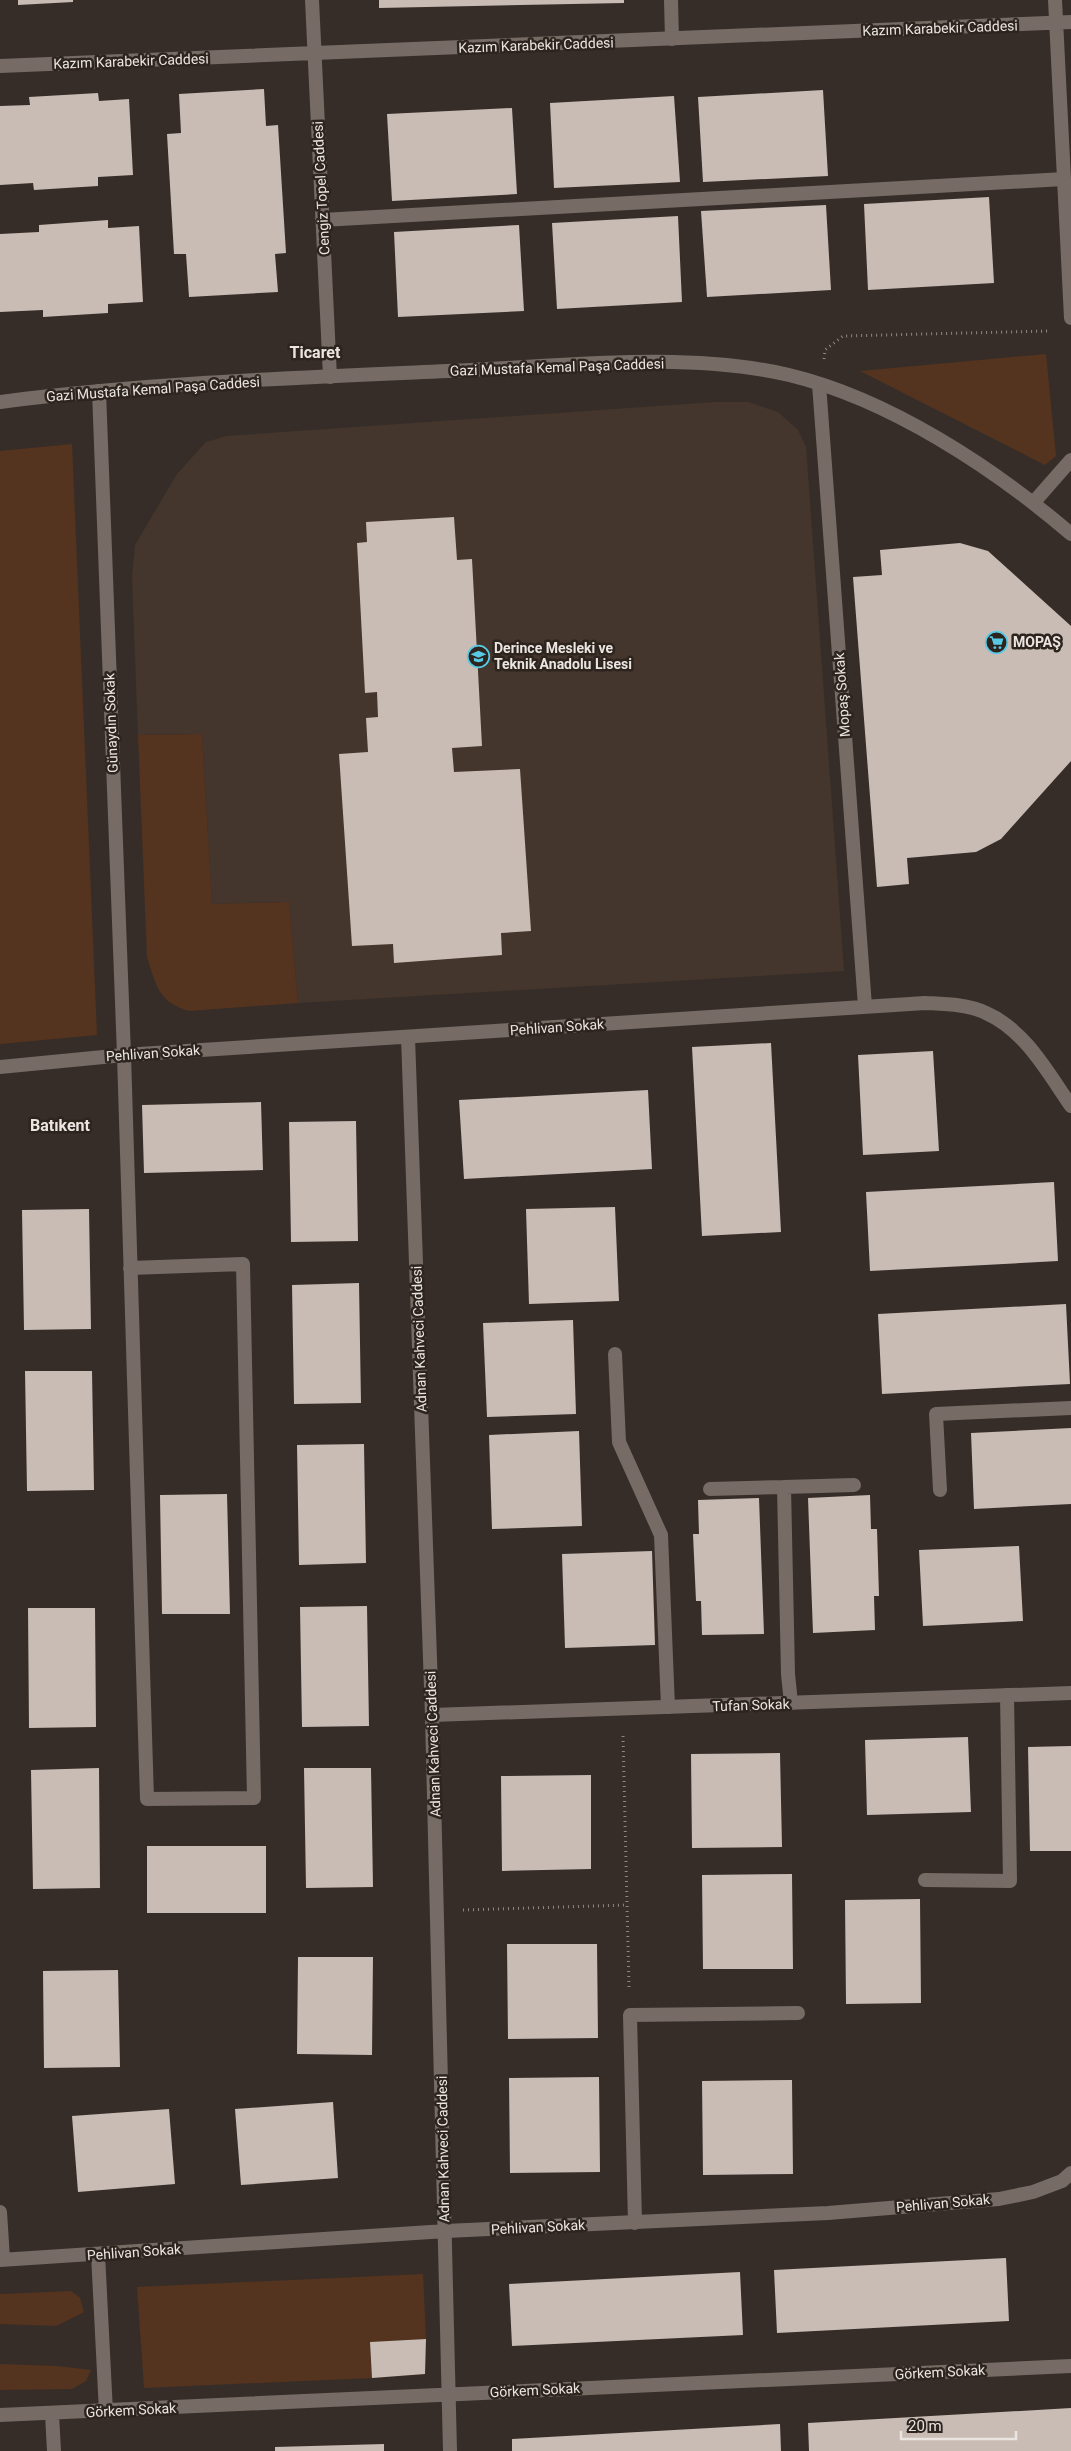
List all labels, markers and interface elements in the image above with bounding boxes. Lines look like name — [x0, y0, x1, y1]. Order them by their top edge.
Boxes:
street label: Kazım Karabekir Caddesi — [862, 17, 1018, 39]
street label: Kazım Karabekir Caddesi — [458, 34, 614, 56]
street label: Kazım Karabekir Caddesi — [53, 50, 209, 72]
street label: Cengiz Topel Caddesi — [310, 121, 332, 255]
district label: Ticaret — [290, 343, 341, 362]
street label: Gazi Mustafa Kemal Paşa Caddesi — [450, 355, 664, 379]
street label: Gazi Mustafa Kemal Paşa Caddesi — [46, 374, 260, 404]
supermarket icon: MOPAŞ — [985, 630, 1009, 654]
place label: MOPAŞ — [1013, 634, 1061, 650]
place label: Derince Mesleki ve Teknik Anadolu Lisesi — [494, 640, 632, 672]
school or university icon: Derince Mesleki ve Teknik Anadolu Lisesi — [466, 644, 490, 668]
street label: Mopaş Sokak — [831, 651, 853, 738]
street label: Günaydın Sokak — [101, 672, 121, 773]
street label: Pehlivan Sokak — [509, 1016, 605, 1038]
street label: Pehlivan Sokak — [105, 1042, 201, 1064]
district label: Batıkent — [30, 1116, 91, 1135]
street label: Adnan Kahveci Caddesi — [408, 1265, 430, 1413]
street label: Adnan Kahveci Caddesi — [422, 1670, 444, 1818]
street label: Tufan Sokak — [712, 1696, 791, 1714]
street label: Adnan Kahveci Caddesi — [434, 2076, 452, 2222]
street label: Pehlivan Sokak — [895, 2191, 992, 2215]
street label: Pehlivan Sokak — [490, 2216, 586, 2237]
street label: Pehlivan Sokak — [86, 2241, 182, 2263]
street label: Görkem Sokak — [894, 2362, 987, 2382]
street label: Görkem Sokak — [489, 2380, 582, 2400]
street label: Görkem Sokak — [85, 2400, 178, 2420]
scale bar — [901, 2408, 1016, 2440]
text: 20 m — [908, 2417, 942, 2435]

